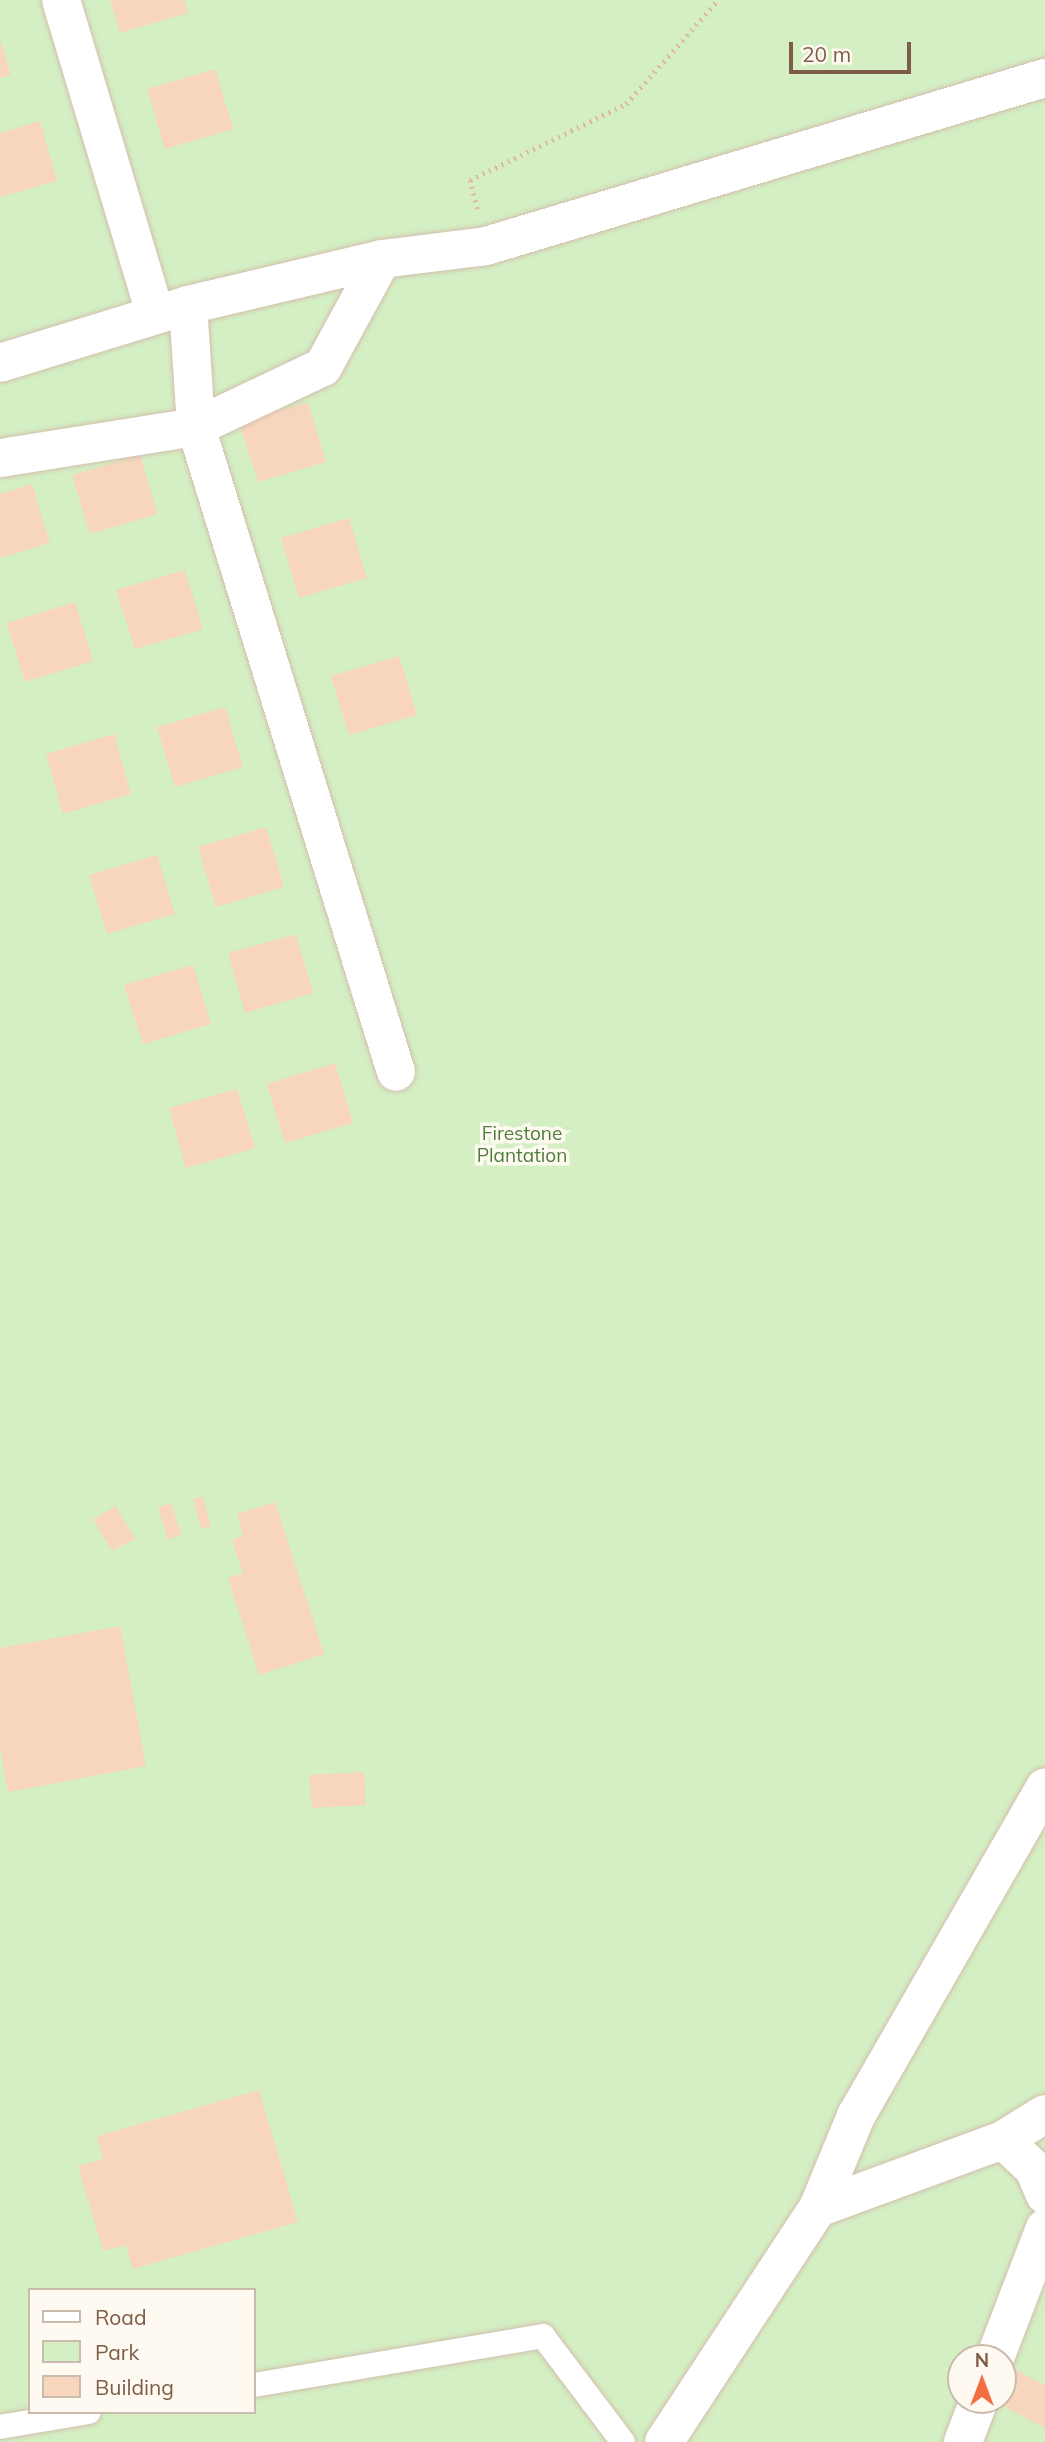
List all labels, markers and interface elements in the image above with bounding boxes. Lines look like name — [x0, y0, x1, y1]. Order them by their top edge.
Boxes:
scale bar — [793, 28, 916, 72]
text: 20 m — [802, 41, 851, 67]
park label: Firestone Plantation — [477, 1123, 567, 1167]
legend — [28, 2288, 256, 2414]
text: Road — [95, 2304, 146, 2330]
text: Park — [95, 2339, 139, 2365]
north arrow — [947, 2344, 1017, 2414]
text: N — [975, 2348, 989, 2372]
text: Building — [95, 2374, 174, 2400]

